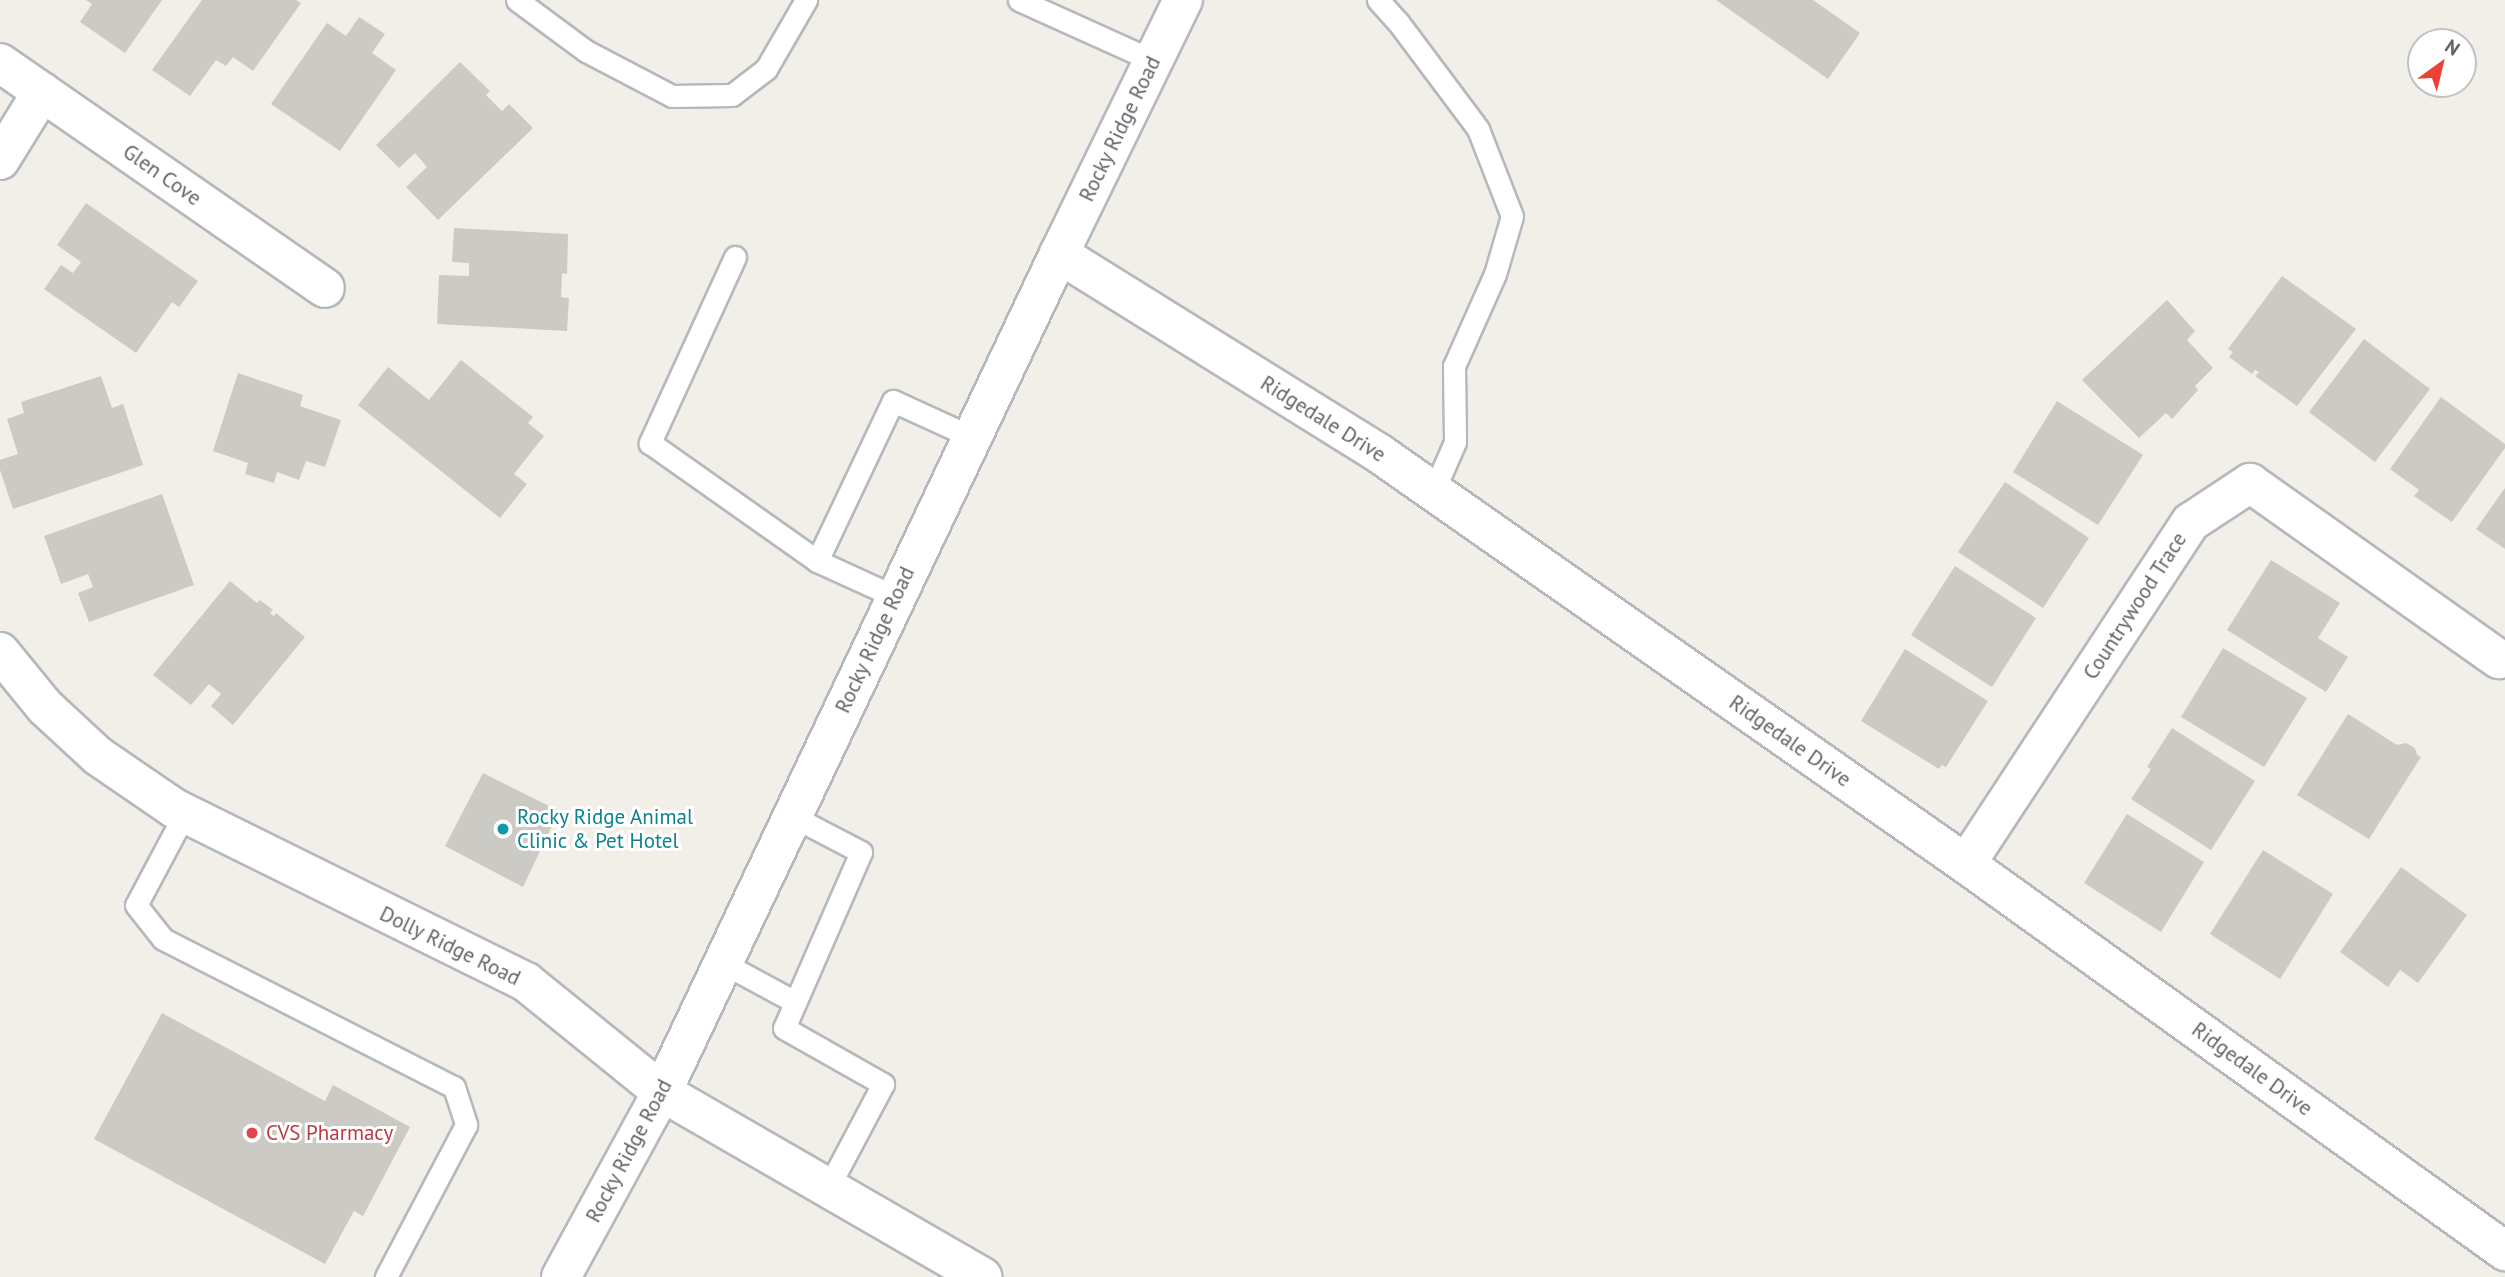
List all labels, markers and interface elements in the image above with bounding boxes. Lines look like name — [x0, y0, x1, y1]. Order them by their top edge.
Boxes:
north arrow — [2407, 28, 2477, 98]
text: N — [2441, 34, 2465, 61]
street label: Rocky Ridge Road — [1074, 52, 1166, 206]
street label: Glen Cove — [118, 139, 206, 211]
street label: Ridgedale Drive — [1256, 371, 1390, 467]
street label: Countrywood Trace — [2078, 528, 2192, 684]
street label: Rocky Ridge Road — [830, 563, 920, 717]
street label: Ridgedale Drive — [1724, 690, 1856, 792]
place label: Rocky Ridge Animal Clinic & Pet Hotel — [517, 804, 694, 854]
marker: Rocky Ridge Animal Clinic & Pet Hotel — [495, 821, 511, 837]
street label: Dolly Ridge Road — [375, 901, 525, 991]
street label: Ridgedale Drive — [2187, 1017, 2317, 1121]
street label: Rocky Ridge Road — [581, 1075, 677, 1227]
place label: CVS Pharmacy — [266, 1120, 393, 1146]
marker: CVS Pharmacy — [244, 1125, 260, 1141]

